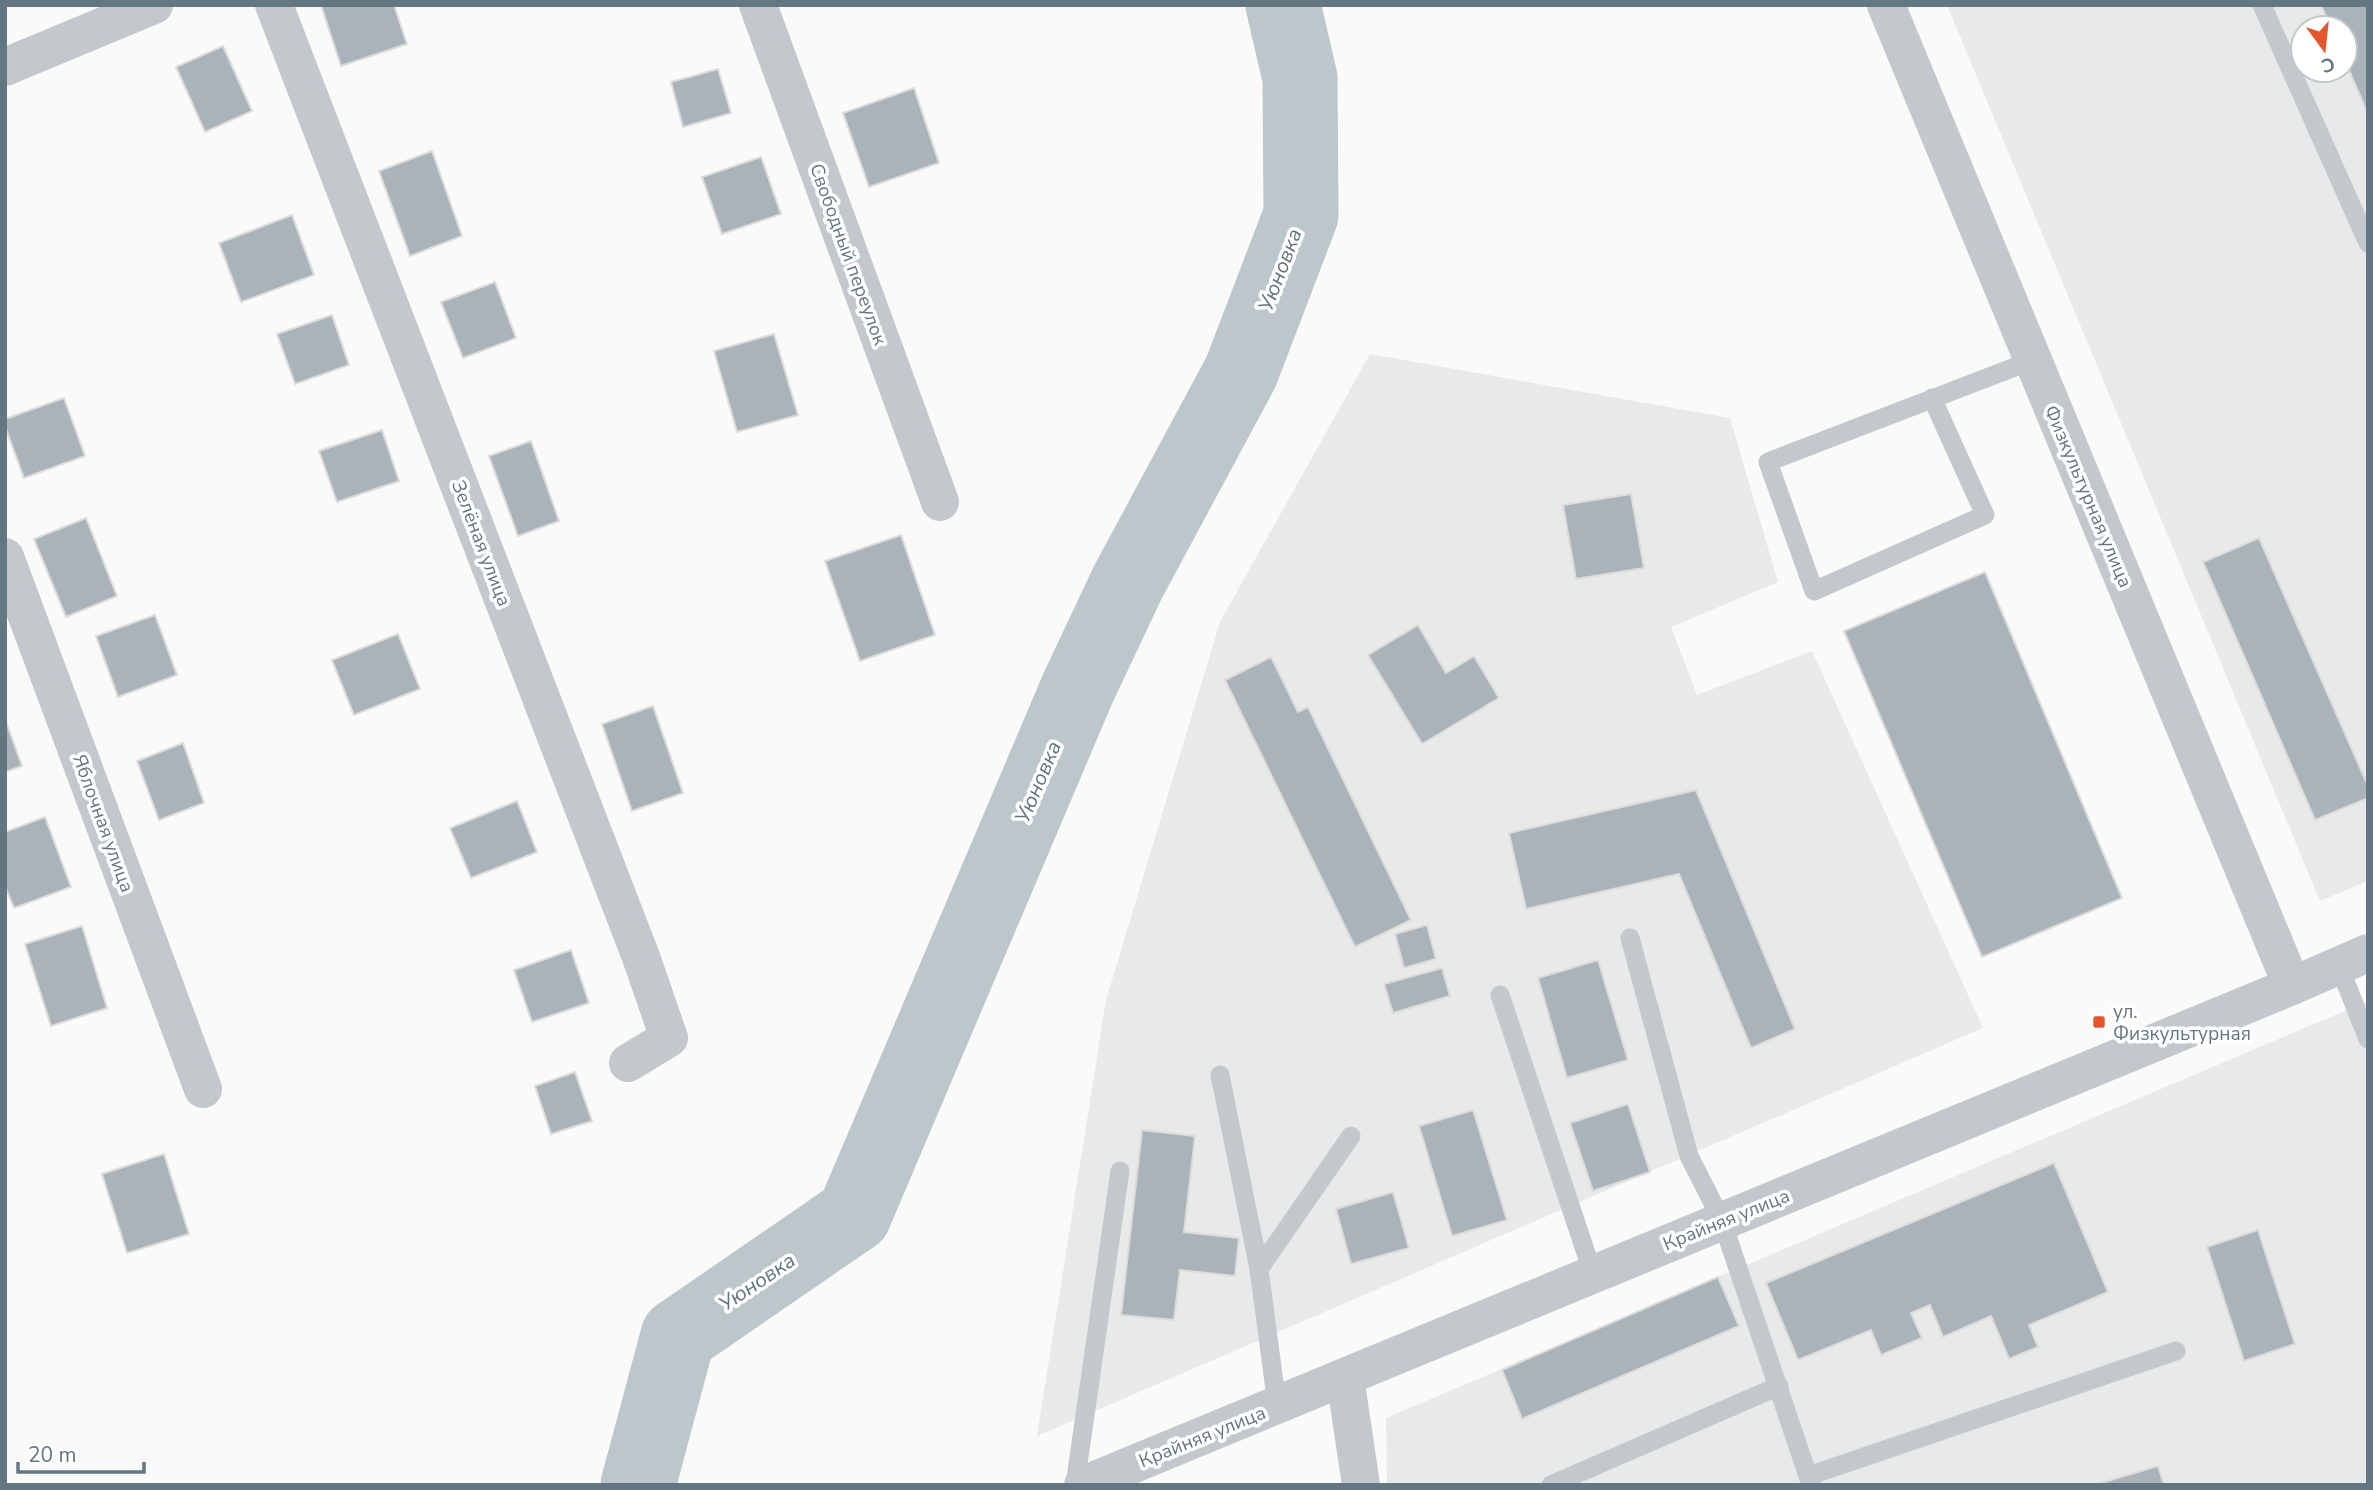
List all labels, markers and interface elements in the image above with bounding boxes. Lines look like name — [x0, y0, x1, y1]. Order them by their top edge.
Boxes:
north arrow — [2289, 14, 2359, 84]
text: С — [2318, 50, 2338, 79]
street label: Свободный переулок — [803, 160, 893, 349]
water label: Уюновка — [1251, 225, 1309, 315]
street label: Физкультурная улица — [2038, 401, 2138, 592]
street label: Зелёная улица — [445, 477, 517, 610]
water label: Уюновка — [1008, 737, 1068, 827]
street label: Яблочная улица — [66, 751, 140, 896]
place label: ул. Физкультурная — [2113, 999, 2251, 1047]
marker: ул. Физкультурная — [2091, 1014, 2107, 1030]
street label: Крайняя улица — [1659, 1183, 1794, 1257]
water label: Уюновка — [713, 1246, 801, 1318]
street label: Крайняя улица — [1135, 1400, 1270, 1474]
scale bar — [18, 1430, 144, 1474]
text: 20 m — [28, 1441, 77, 1469]

